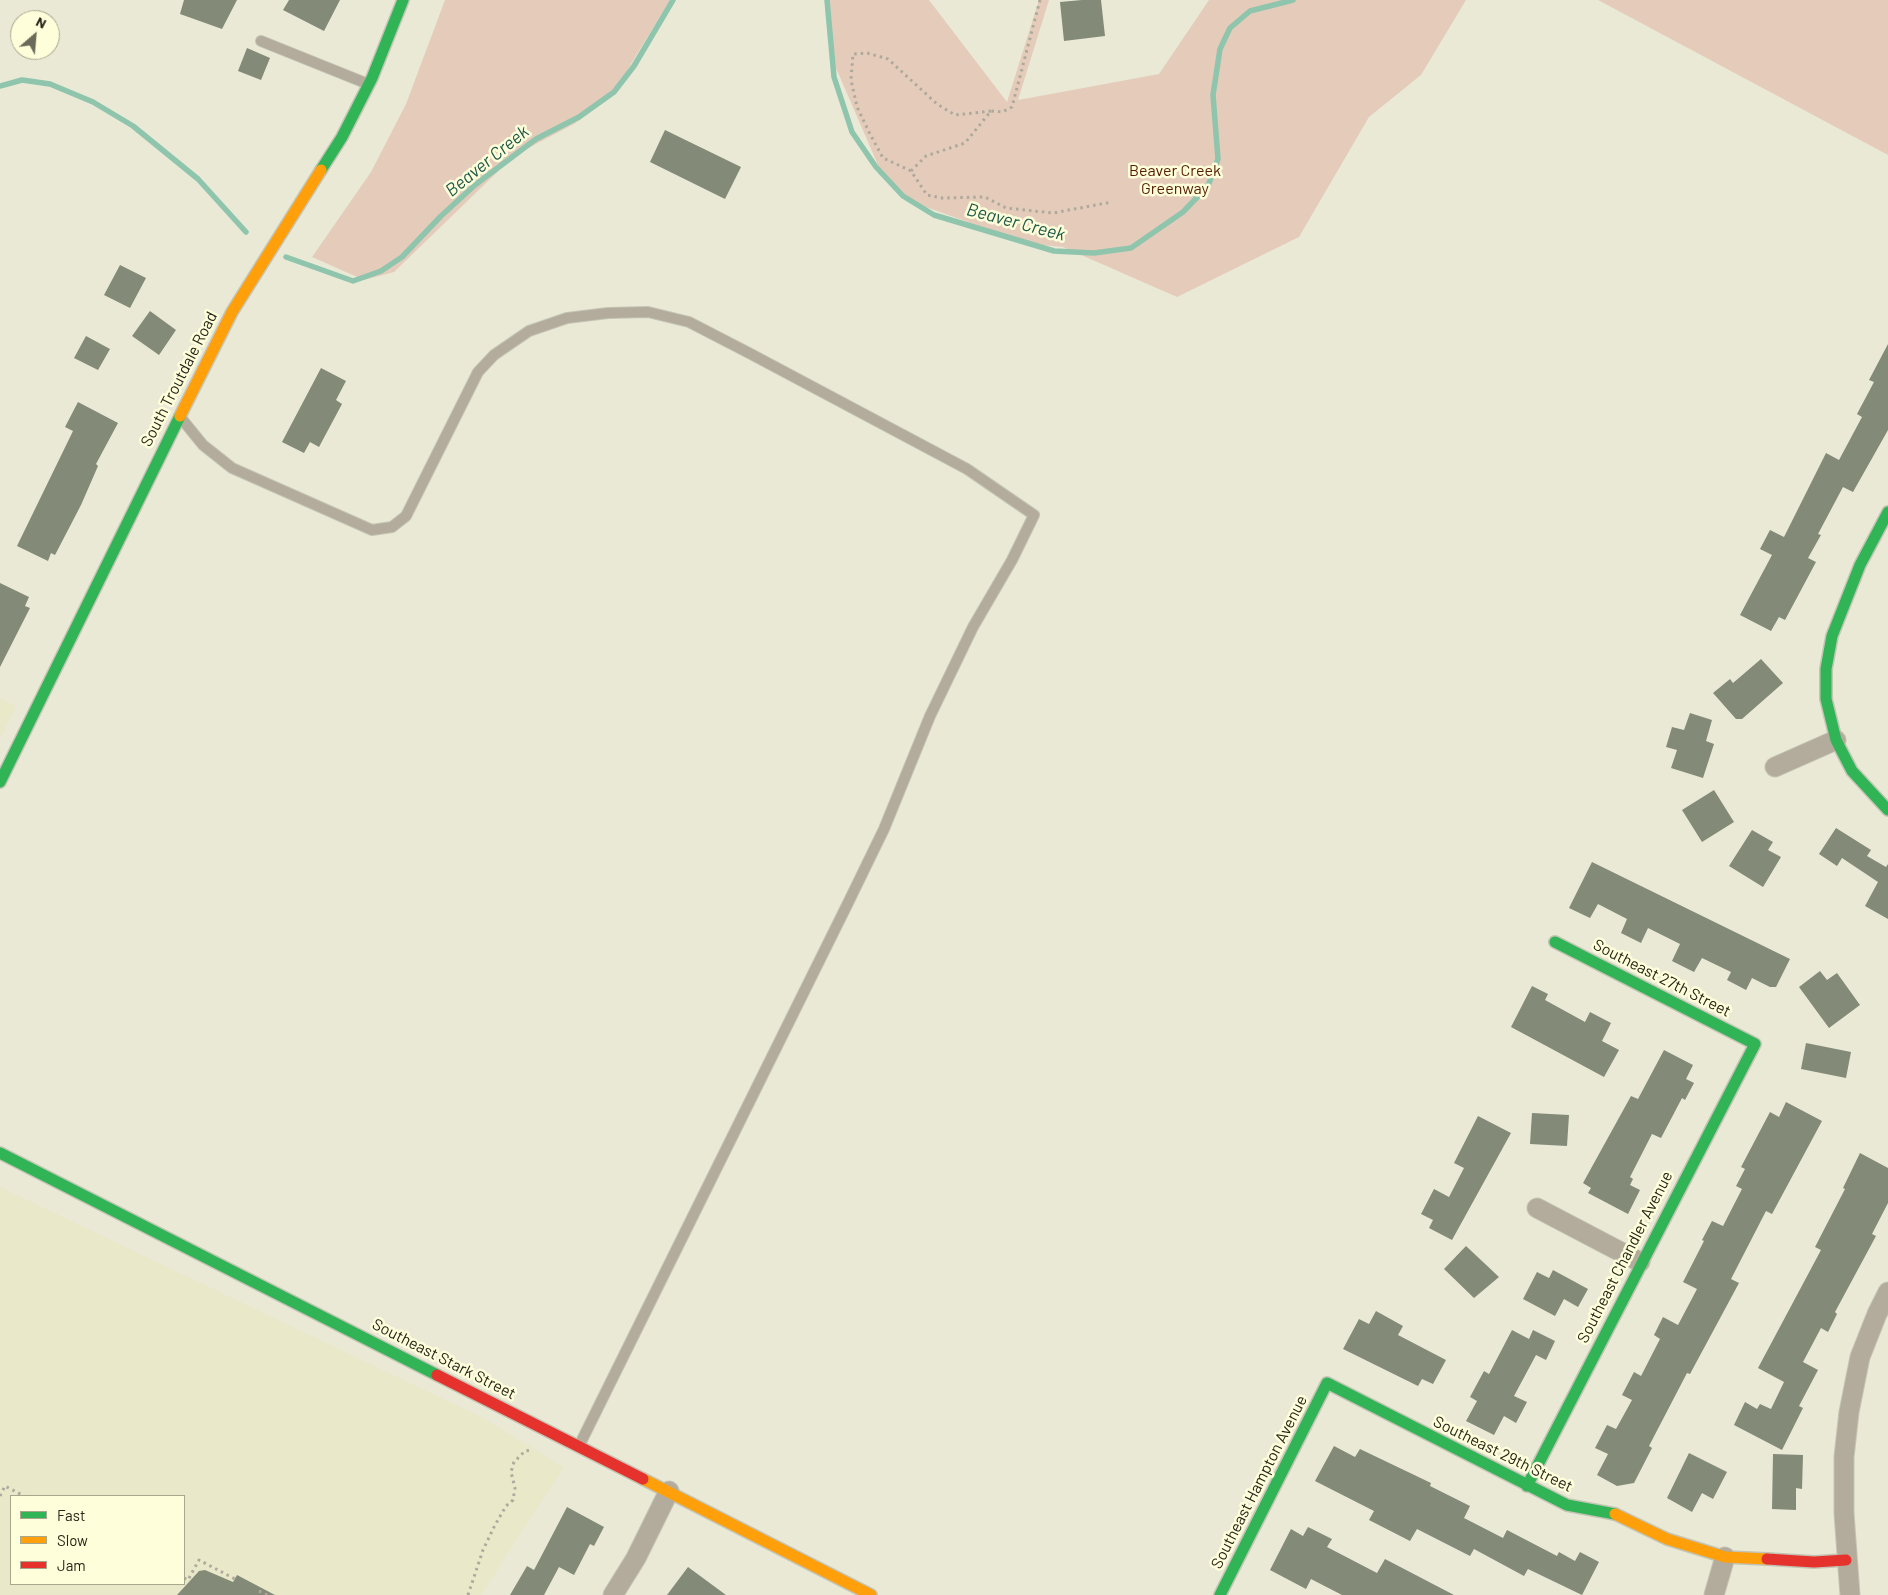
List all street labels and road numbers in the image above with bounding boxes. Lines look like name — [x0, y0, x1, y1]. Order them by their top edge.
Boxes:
street label: South Troutdale Road — [137, 308, 221, 450]
street label: Southeast 27th Street — [1590, 935, 1734, 1021]
street label: Southeast Chandler Avenue — [1573, 1168, 1677, 1346]
street label: Southeast Stark Street — [369, 1314, 519, 1404]
street label: Southeast Hampton Avenue — [1207, 1392, 1311, 1572]
street label: Southeast 29th Street — [1430, 1412, 1576, 1496]

